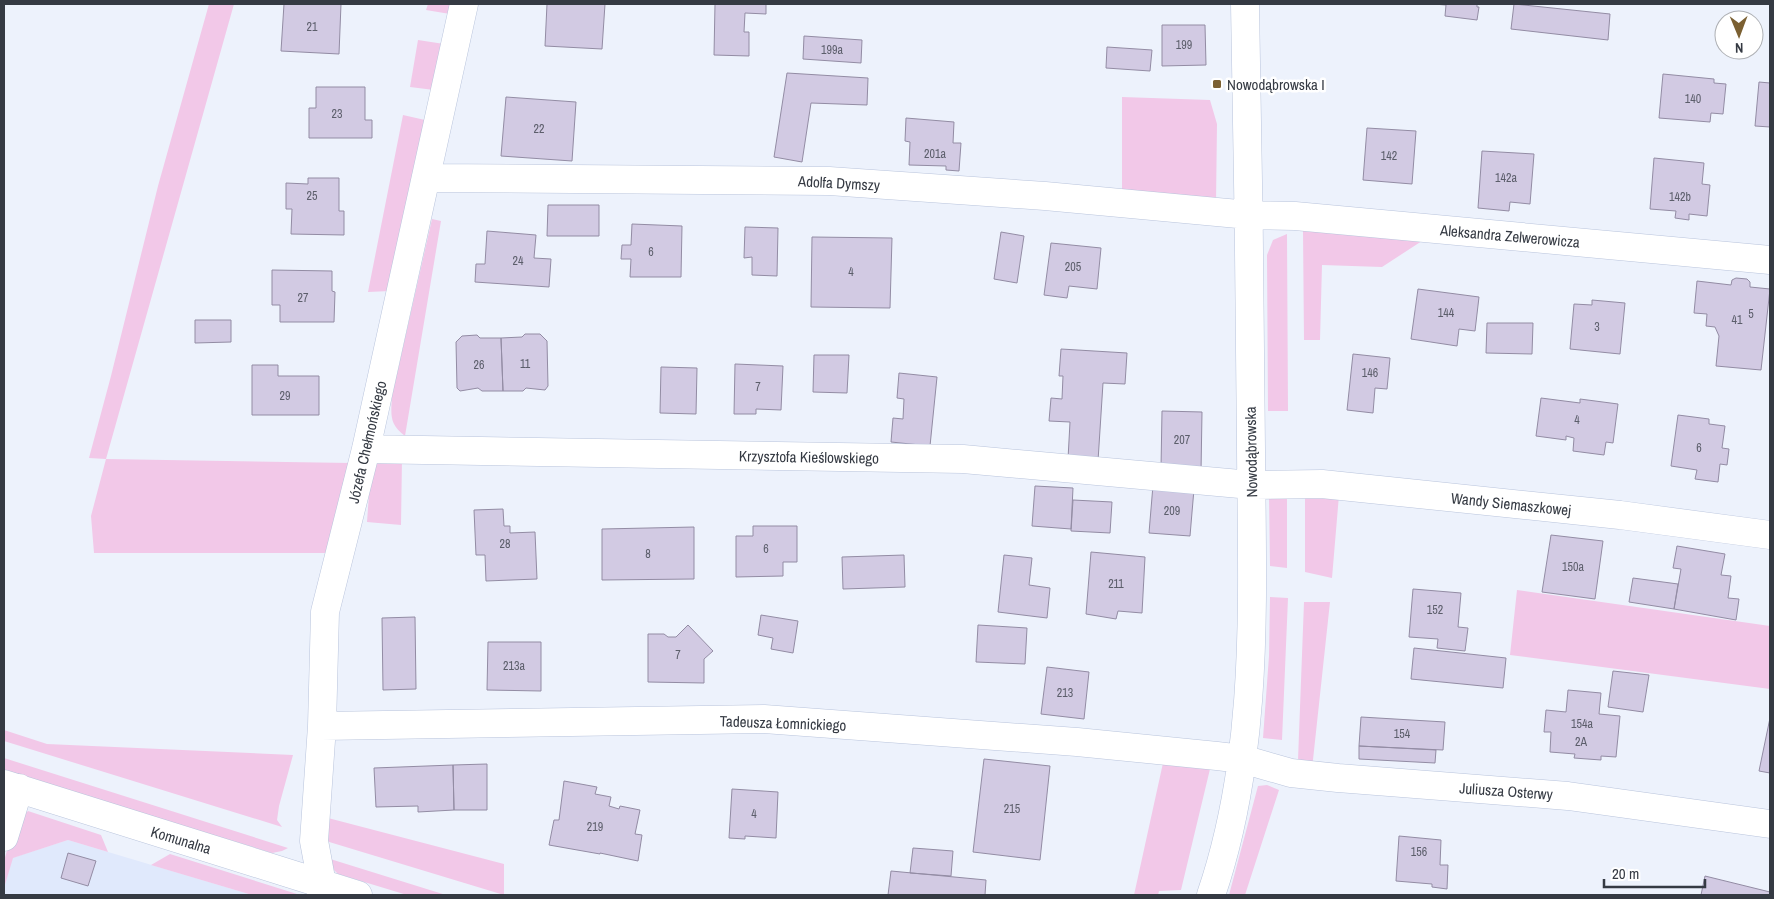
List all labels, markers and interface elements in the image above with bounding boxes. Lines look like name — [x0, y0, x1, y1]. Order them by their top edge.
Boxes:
north arrow — [1714, 10, 1764, 60]
house number: 21 — [307, 19, 318, 35]
house number: 199 — [1176, 37, 1192, 53]
text: N — [1735, 39, 1744, 57]
house number: 199a — [821, 42, 843, 58]
place label: Nowodąbrowska I — [1227, 74, 1325, 95]
marker: Nowodąbrowska I — [1211, 78, 1223, 90]
house number: 140 — [1685, 91, 1701, 107]
house number: 23 — [332, 106, 342, 122]
house number: 22 — [534, 121, 544, 137]
house number: 201a — [924, 146, 946, 162]
house number: 142 — [1381, 148, 1397, 164]
street label: Adolfa Dymszy — [796, 170, 881, 196]
house number: 142a — [1495, 170, 1517, 186]
house number: 25 — [307, 188, 318, 204]
house number: 142b — [1669, 189, 1691, 205]
street label: Aleksandra Zelwerowicza — [1438, 219, 1581, 253]
house number: 6 — [648, 244, 654, 260]
house number: 24 — [513, 253, 524, 269]
house number: 205 — [1065, 259, 1082, 275]
house number: 4 — [848, 264, 854, 280]
house number: 27 — [298, 290, 309, 306]
house number: 144 — [1438, 305, 1455, 321]
house number: 5 — [1748, 306, 1754, 322]
house number: 41 — [1732, 312, 1743, 328]
house number: 3 — [1594, 319, 1600, 335]
house number: 11 — [520, 356, 531, 372]
house number: 26 — [474, 357, 484, 373]
house number: 146 — [1362, 365, 1378, 381]
street label: Józefa Chełmońskiego — [343, 379, 391, 505]
house number: 7 — [755, 379, 761, 395]
house number: 29 — [280, 388, 290, 404]
street label: Nowodąbrowska — [1240, 406, 1262, 498]
house number: 4 — [1574, 412, 1580, 428]
house number: 207 — [1174, 432, 1191, 448]
house number: 6 — [1696, 440, 1702, 456]
street label: Krzysztofa Kieślowskiego — [739, 445, 879, 469]
street label: Wandy Siemaszkowej — [1450, 487, 1572, 521]
house number: 209 — [1164, 503, 1180, 519]
house number: 28 — [500, 536, 510, 552]
house number: 6 — [763, 541, 769, 557]
house number: 8 — [645, 546, 651, 562]
house number: 150a — [1562, 559, 1584, 575]
house number: 211 — [1108, 576, 1124, 592]
house number: 152 — [1427, 602, 1443, 618]
house number: 7 — [675, 647, 681, 663]
house number: 213a — [503, 658, 525, 674]
house number: 213 — [1057, 685, 1073, 701]
street label: Tadeusza Łomnickiego — [719, 710, 847, 736]
house number: 154a — [1571, 716, 1593, 732]
house number: 154 — [1394, 726, 1411, 742]
house number: 2A — [1575, 734, 1587, 750]
street label: Juliusza Osterwy — [1459, 777, 1554, 805]
house number: 215 — [1004, 801, 1021, 817]
house number: 4 — [751, 806, 757, 822]
house number: 219 — [587, 819, 603, 835]
street label: Komunalna — [148, 821, 214, 859]
house number: 156 — [1411, 844, 1427, 860]
scale bar — [1604, 856, 1705, 888]
text: 20 m — [1612, 863, 1639, 884]

